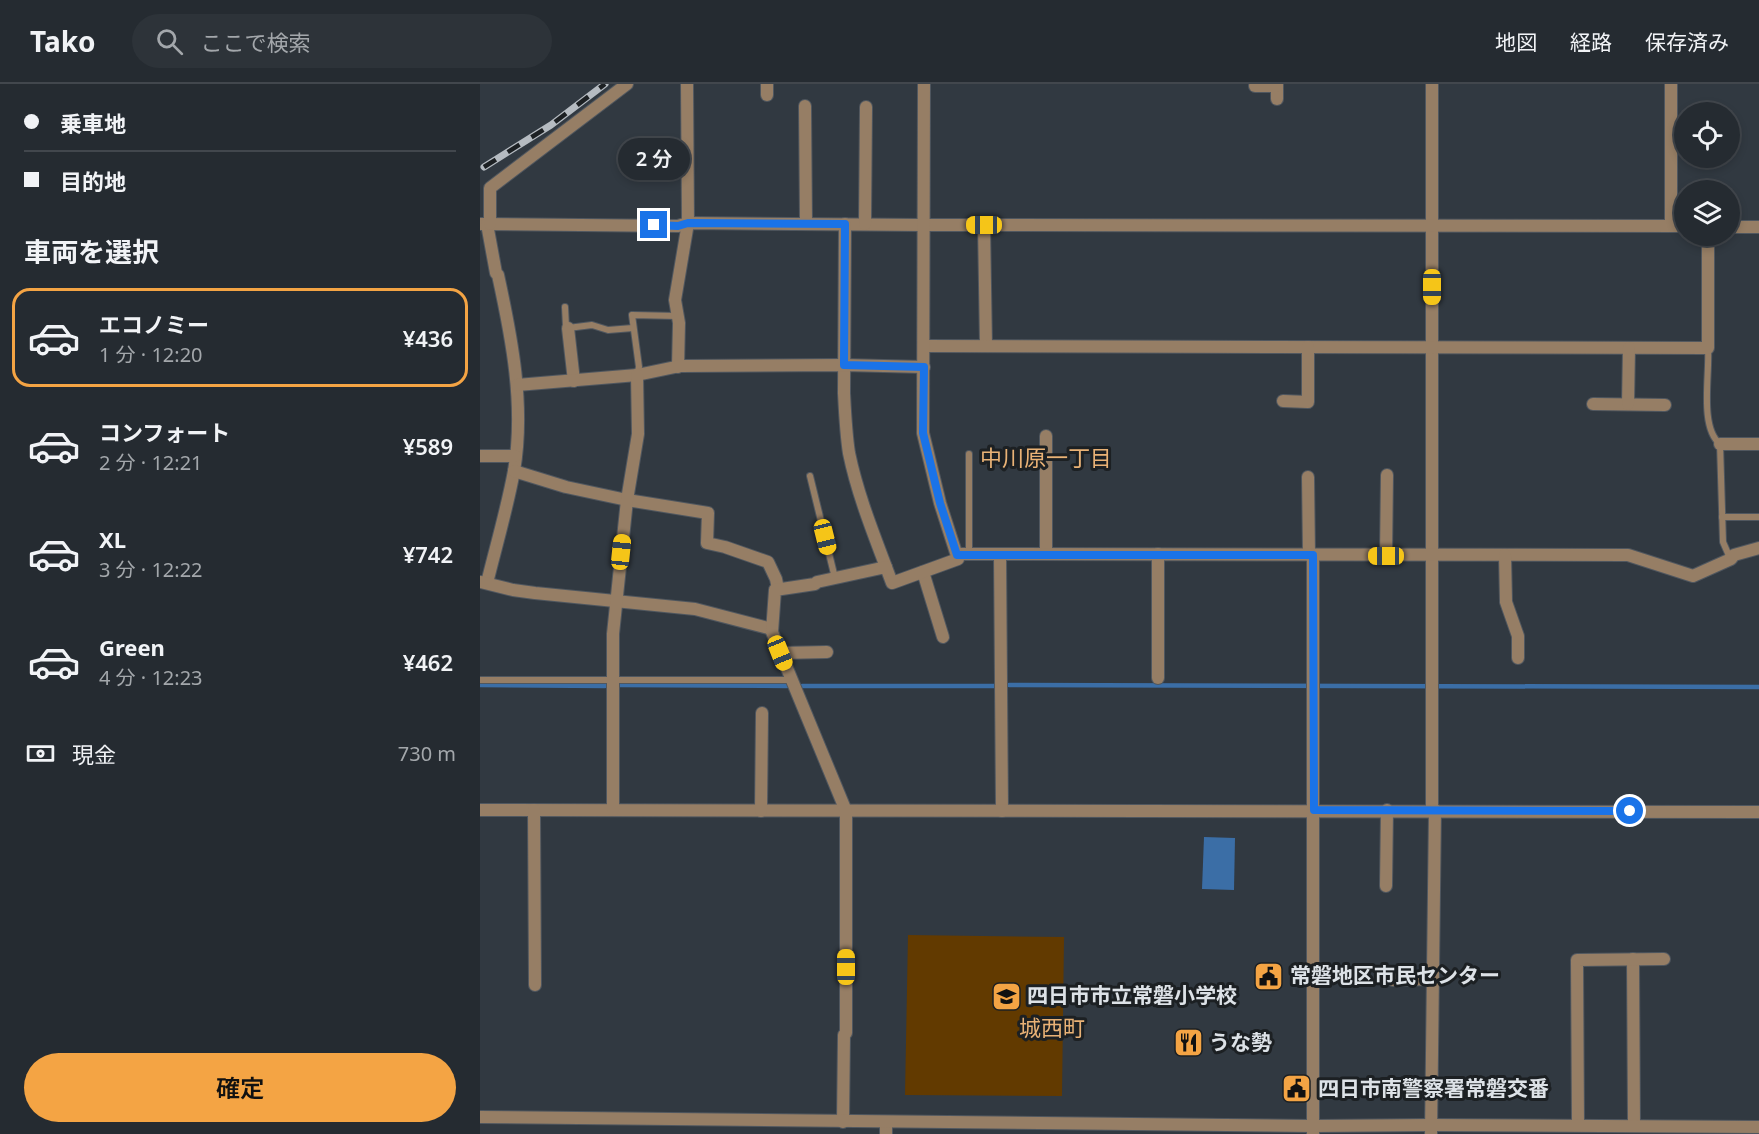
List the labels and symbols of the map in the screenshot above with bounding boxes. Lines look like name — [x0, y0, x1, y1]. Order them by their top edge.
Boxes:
callout: 2 分 — [618, 138, 690, 180]
route end — [640, 211, 667, 238]
car — [966, 216, 1002, 234]
car — [1423, 269, 1441, 305]
district label: 中川原一丁目 — [980, 442, 1112, 472]
car — [812, 517, 838, 557]
car — [610, 533, 632, 571]
car — [1368, 547, 1404, 565]
car — [765, 633, 795, 673]
route start — [1616, 797, 1643, 824]
car — [837, 949, 855, 985]
public building icon: 常磐地区市民センター — [1253, 960, 1285, 992]
place label: 常磐地区市民センター — [1290, 961, 1500, 989]
school or university icon: 四日市市立常磐小学校 — [990, 980, 1022, 1012]
place label: 四日市市立常磐小学校 — [1027, 981, 1237, 1009]
district label: 城西町 — [1019, 1012, 1085, 1042]
restaurant icon: うな勢 — [1172, 1027, 1204, 1059]
place label: うな勢 — [1209, 1028, 1272, 1056]
public building icon: 四日市南警察署常磐交番 — [1281, 1073, 1313, 1105]
place label: 四日市南警察署常磐交番 — [1318, 1074, 1549, 1102]

